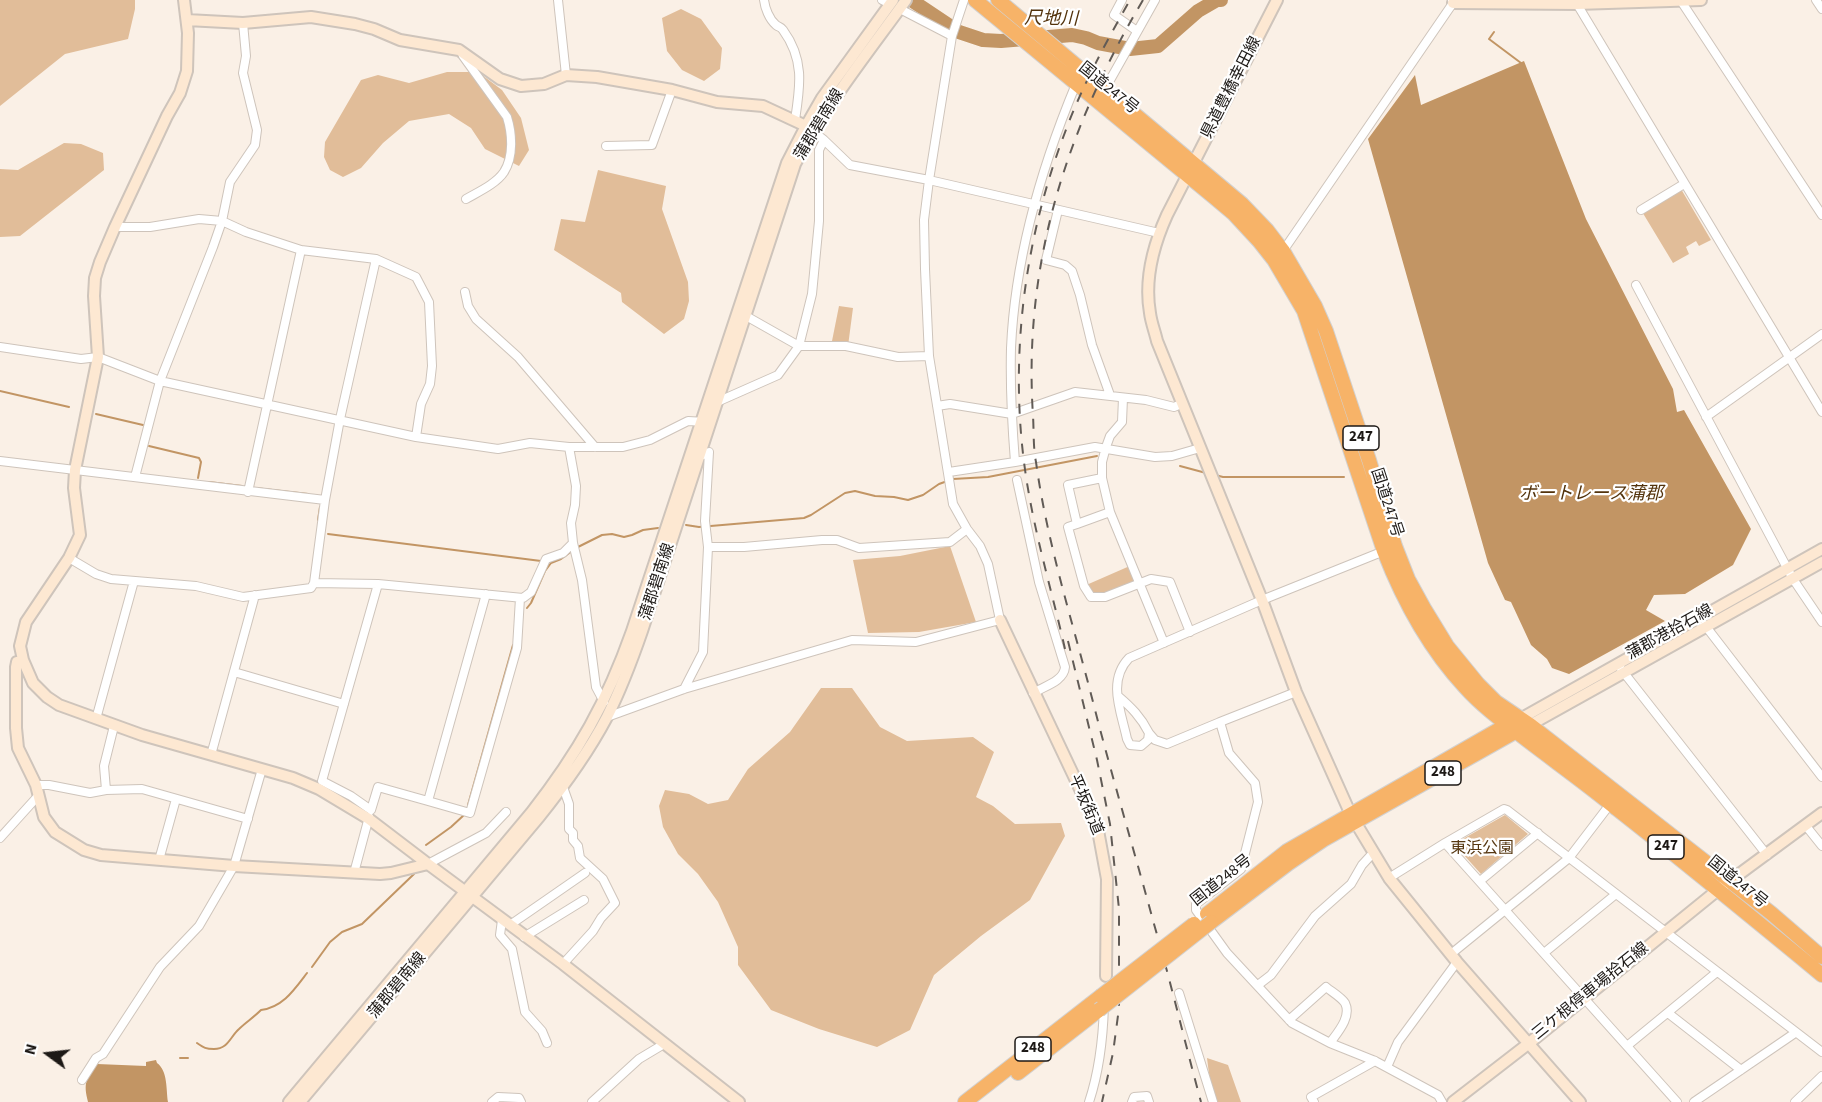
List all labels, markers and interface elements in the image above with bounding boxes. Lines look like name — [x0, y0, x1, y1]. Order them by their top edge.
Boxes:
water label: 尺地川 — [1024, 9, 1078, 31]
street label: 県道豊橋幸田線 — [1198, 34, 1266, 142]
street label: 国道247号 — [1074, 59, 1142, 119]
street label: 蒲郡碧南線 — [791, 86, 849, 164]
road number: 247 — [1343, 426, 1379, 450]
street label: 国道247号 — [1366, 466, 1406, 540]
water label: ボートレース蒲郡 — [1519, 484, 1663, 506]
street label: 蒲郡碧南線 — [637, 541, 679, 623]
street label: 蒲郡港拾石線 — [1623, 601, 1717, 665]
road number: 248 — [1425, 761, 1461, 785]
street label: 平坂街道 — [1064, 772, 1106, 838]
road number: 247 — [1648, 835, 1684, 859]
park label: 東浜公園 — [1450, 839, 1514, 859]
street label: 国道248号 — [1188, 851, 1256, 911]
street label: 国道247号 — [1703, 853, 1771, 913]
street label: 三ケ根停車場拾石線 — [1529, 939, 1653, 1045]
street label: 蒲郡碧南線 — [365, 949, 431, 1023]
north arrow — [18, 1024, 78, 1084]
road number: 248 — [1015, 1037, 1051, 1061]
text: N — [19, 1041, 43, 1057]

